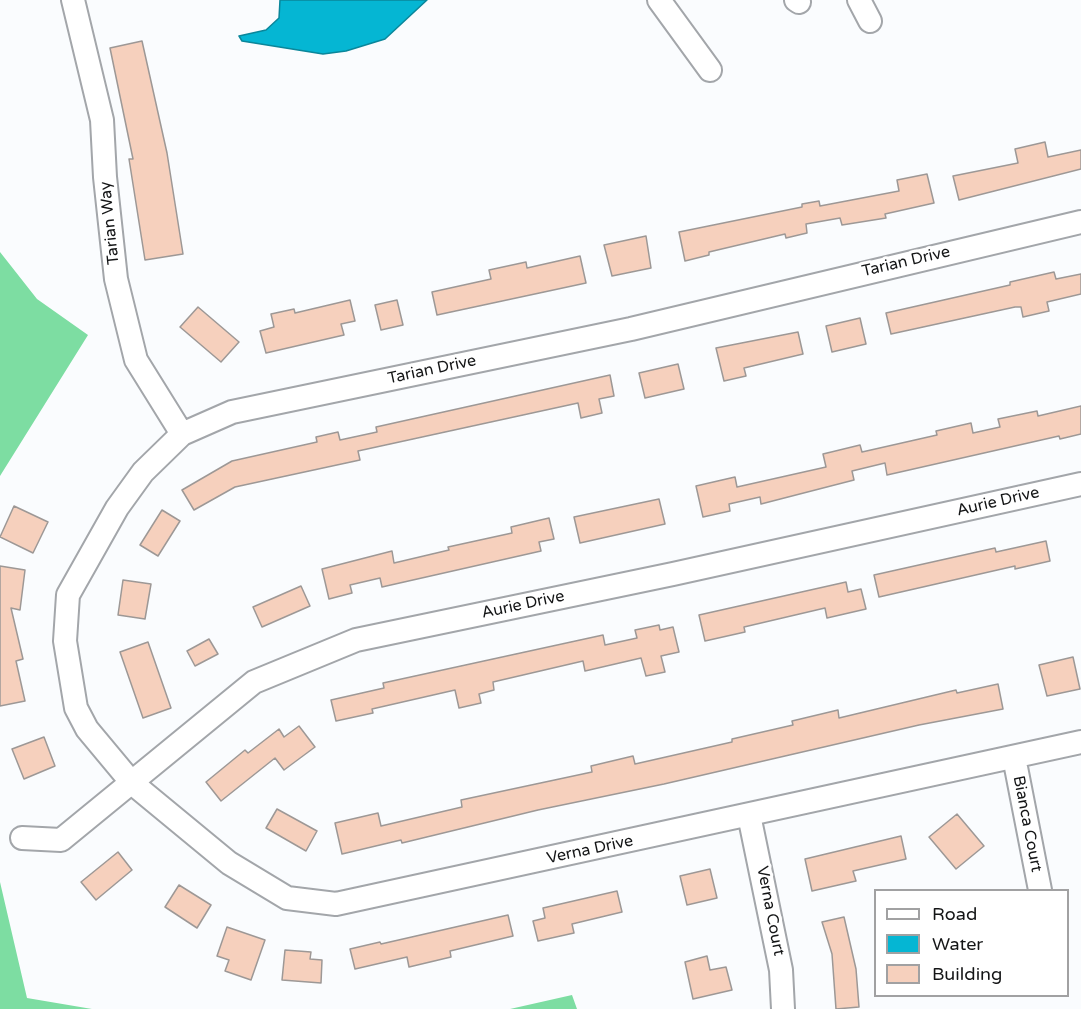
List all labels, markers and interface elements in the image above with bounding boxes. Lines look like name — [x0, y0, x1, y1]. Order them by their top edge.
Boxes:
street label: Tarian Way — [96, 181, 124, 265]
street label: Tarian Drive — [860, 243, 952, 281]
street label: Tarian Drive — [386, 351, 478, 389]
street label: Aurie Drive — [955, 483, 1041, 521]
street label: Aurie Drive — [480, 587, 566, 623]
street label: Bianca Court — [1008, 774, 1046, 874]
street label: Verna Drive — [545, 831, 635, 869]
street label: Verna Court — [752, 865, 788, 957]
legend — [874, 889, 1069, 997]
text: Road — [932, 903, 977, 925]
text: Water — [932, 933, 983, 955]
text: Building — [932, 963, 1002, 985]

